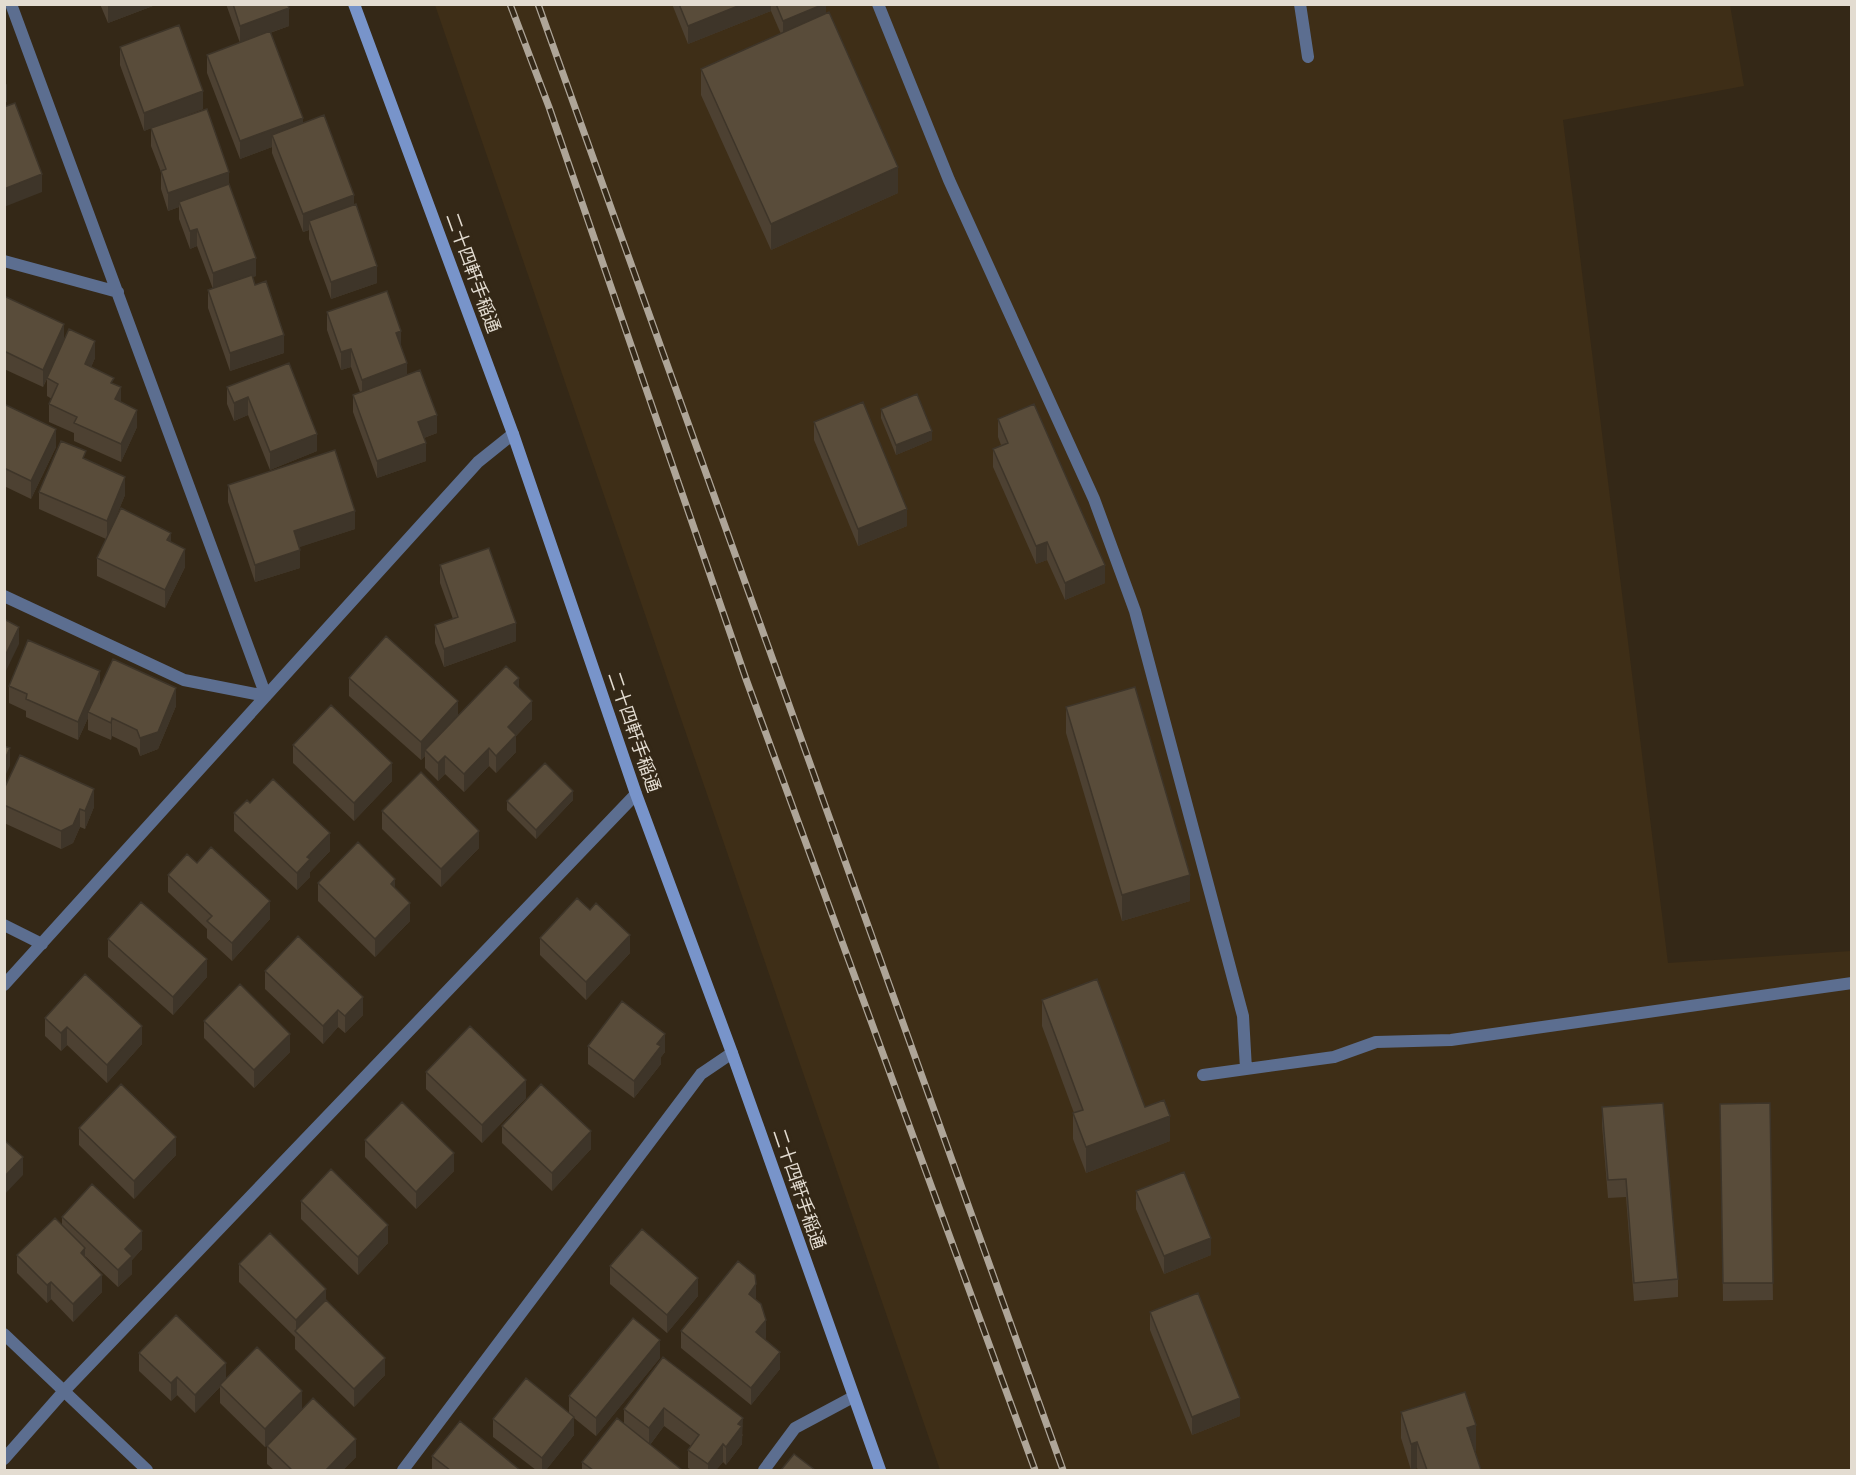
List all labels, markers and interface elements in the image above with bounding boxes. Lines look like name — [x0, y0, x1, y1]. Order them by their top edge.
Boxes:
street label: 二十四軒手稲通 — [441, 210, 506, 336]
street label: 二十四軒手稲通 — [603, 669, 666, 795]
street label: 二十四軒手稲通 — [768, 1126, 831, 1252]

